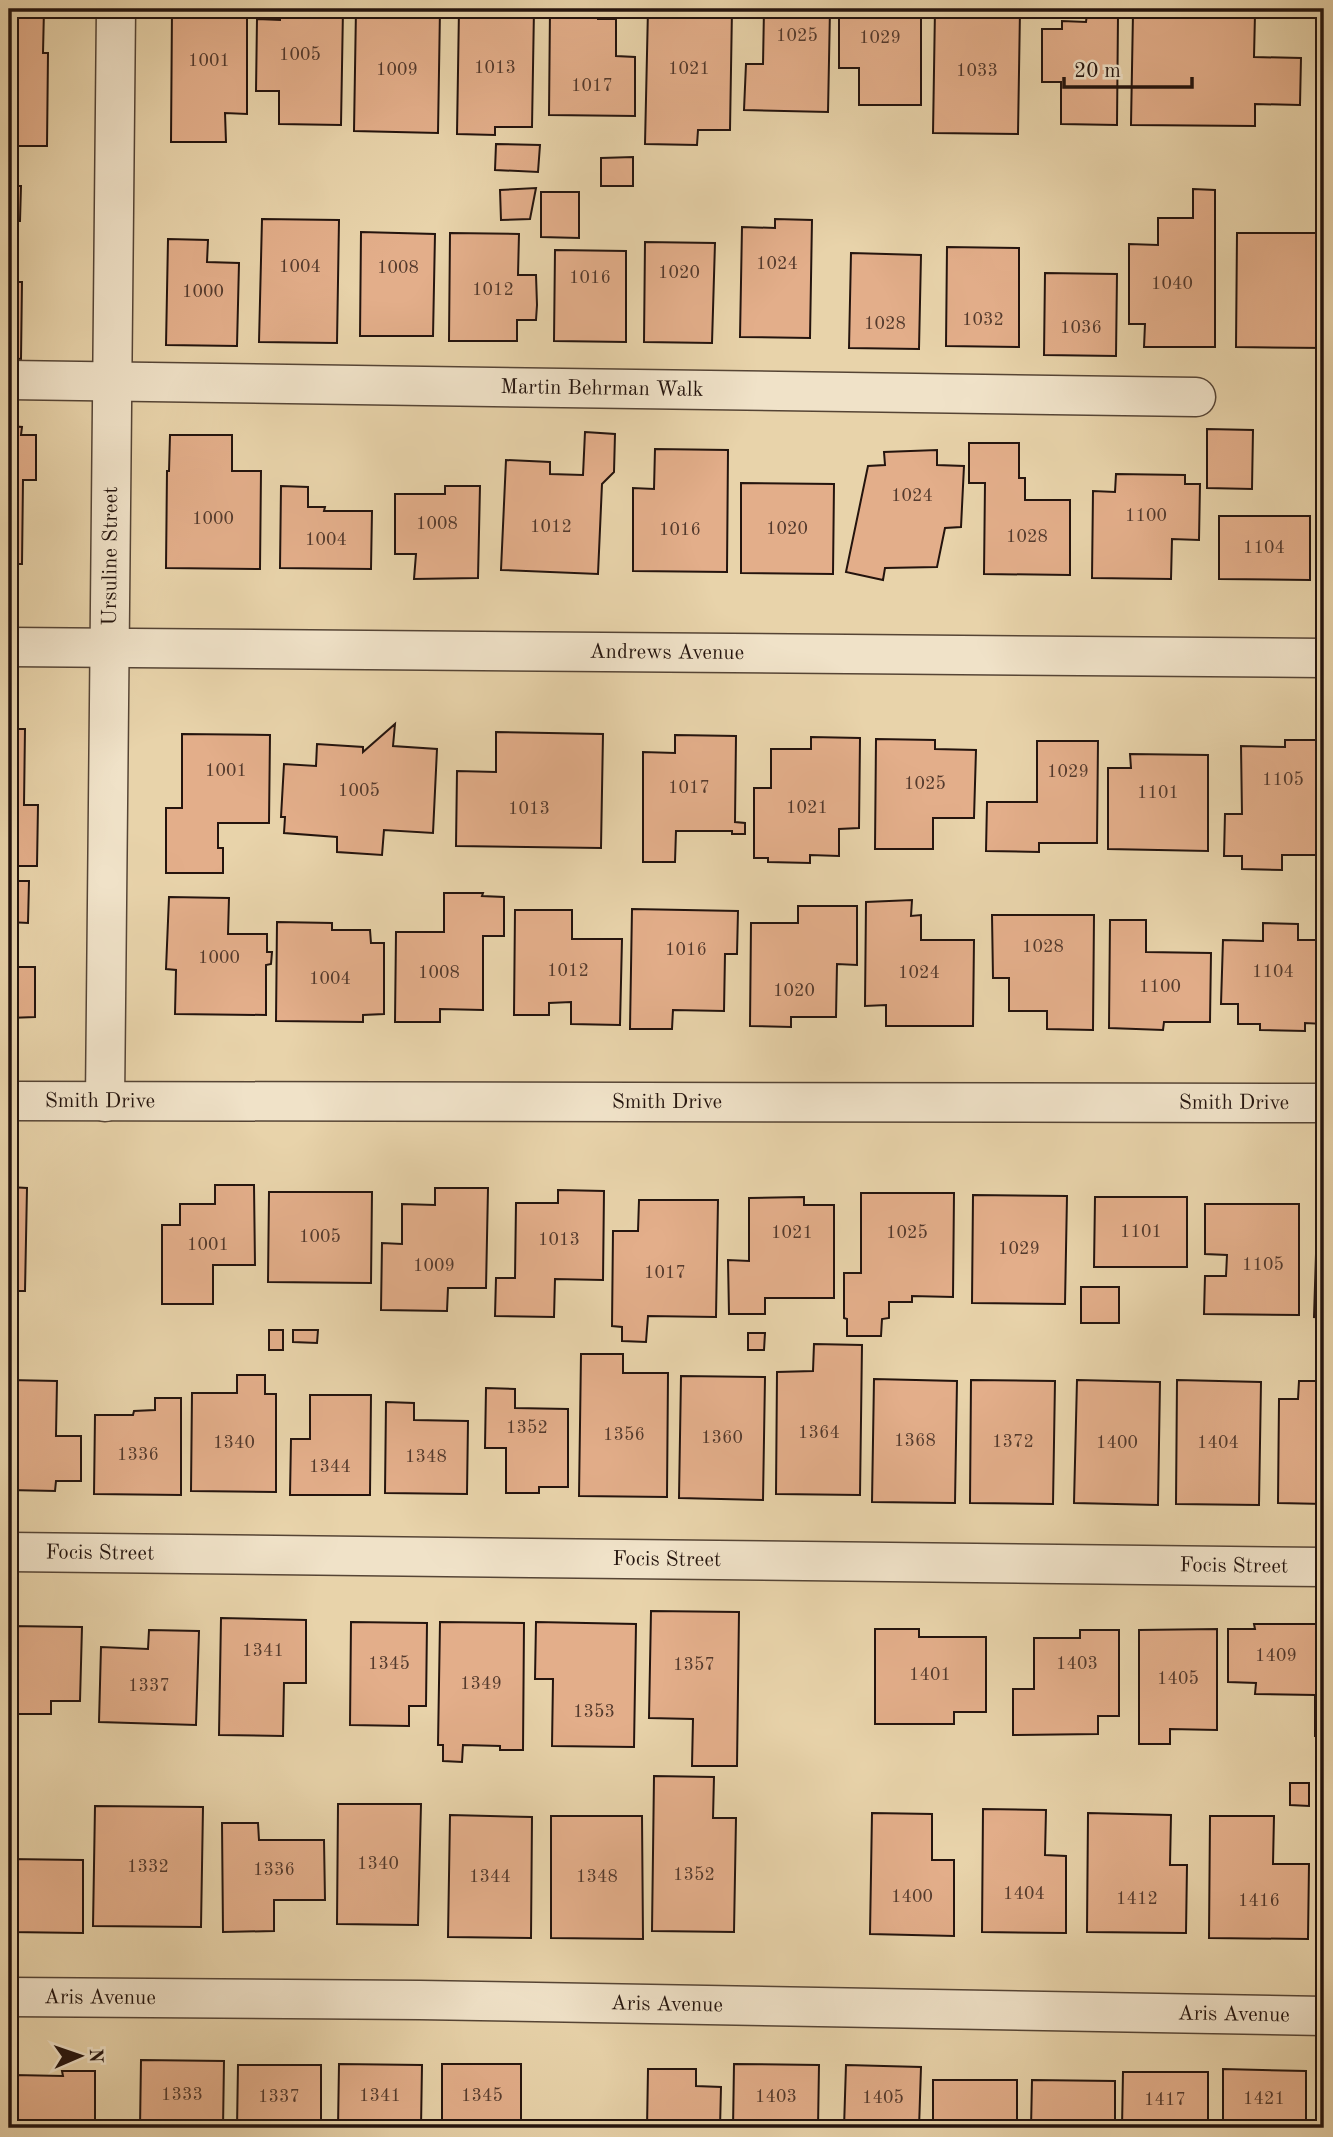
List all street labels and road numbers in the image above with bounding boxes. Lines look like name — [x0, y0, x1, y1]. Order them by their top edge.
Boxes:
street label: Martin Behrman Walk — [500, 377, 704, 400]
street label: Ursuline Street — [99, 486, 122, 626]
street label: Andrews Avenue — [590, 641, 744, 664]
street label: Smith Drive — [45, 1091, 155, 1112]
street label: Smith Drive — [612, 1091, 722, 1113]
street label: Smith Drive — [1179, 1092, 1289, 1113]
street label: Focis Street — [46, 1542, 154, 1564]
street label: Focis Street — [613, 1548, 721, 1571]
street label: Focis Street — [1179, 1555, 1288, 1577]
street label: Aris Avenue — [44, 1987, 156, 2009]
street label: Aris Avenue — [611, 1993, 723, 2016]
street label: Aris Avenue — [1178, 2003, 1290, 2026]

